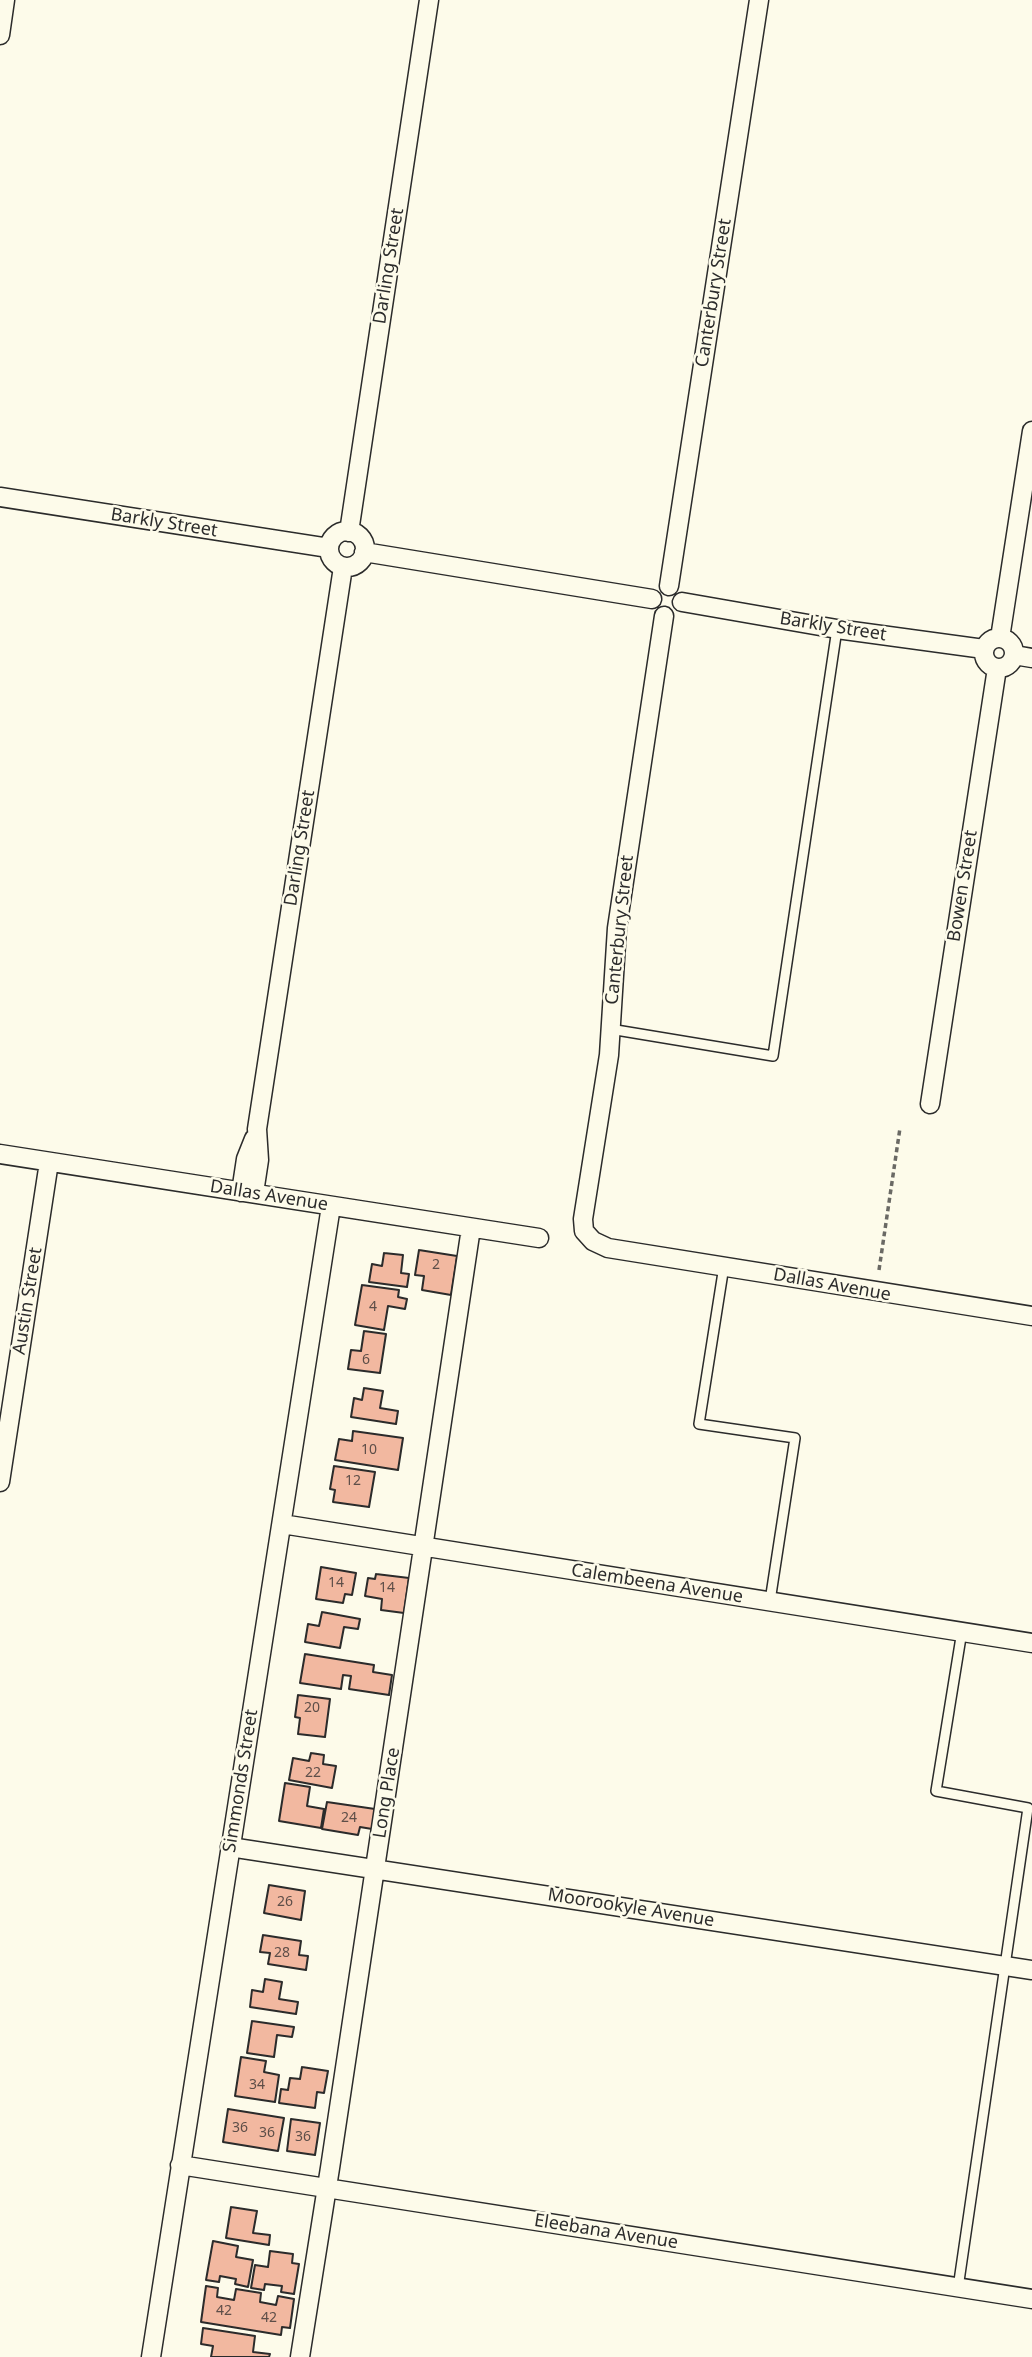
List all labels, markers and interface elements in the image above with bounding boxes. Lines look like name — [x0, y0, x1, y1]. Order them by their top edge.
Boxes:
street label: Darling Street — [369, 206, 409, 326]
street label: Canterbury Street — [692, 217, 736, 369]
street label: Barkly Street — [109, 504, 219, 542]
street label: Barkly Street — [778, 608, 888, 646]
street label: Darling Street — [280, 788, 320, 908]
street label: Bowen Street — [944, 829, 982, 943]
street label: Canterbury Street — [601, 854, 639, 1006]
street label: Dallas Avenue — [208, 1176, 330, 1216]
street label: Austin Street — [9, 1246, 47, 1356]
house number: 2 — [432, 1257, 440, 1273]
street label: Dallas Avenue — [771, 1264, 893, 1306]
house number: 4 — [369, 1299, 377, 1315]
house number: 6 — [362, 1352, 370, 1368]
house number: 10 — [361, 1442, 377, 1458]
house number: 12 — [345, 1473, 361, 1489]
street label: Calembeena Avenue — [570, 1560, 744, 1608]
house number: 14 — [328, 1575, 344, 1591]
house number: 14 — [379, 1580, 395, 1596]
house number: 20 — [304, 1700, 320, 1716]
street label: Simmonds Street — [219, 1708, 263, 1854]
street label: Long Place — [369, 1746, 405, 1840]
house number: 22 — [305, 1765, 321, 1781]
house number: 24 — [341, 1810, 357, 1826]
street label: Moorookyle Avenue — [546, 1884, 716, 1932]
house number: 26 — [277, 1894, 293, 1910]
house number: 28 — [274, 1945, 290, 1961]
house number: 34 — [249, 2077, 265, 2093]
house number: 36 — [232, 2120, 248, 2136]
house number: 36 — [259, 2125, 275, 2141]
house number: 36 — [295, 2129, 311, 2145]
street label: Eleebana Avenue — [533, 2210, 679, 2254]
house number: 42 — [216, 2303, 232, 2319]
house number: 42 — [261, 2310, 277, 2326]

